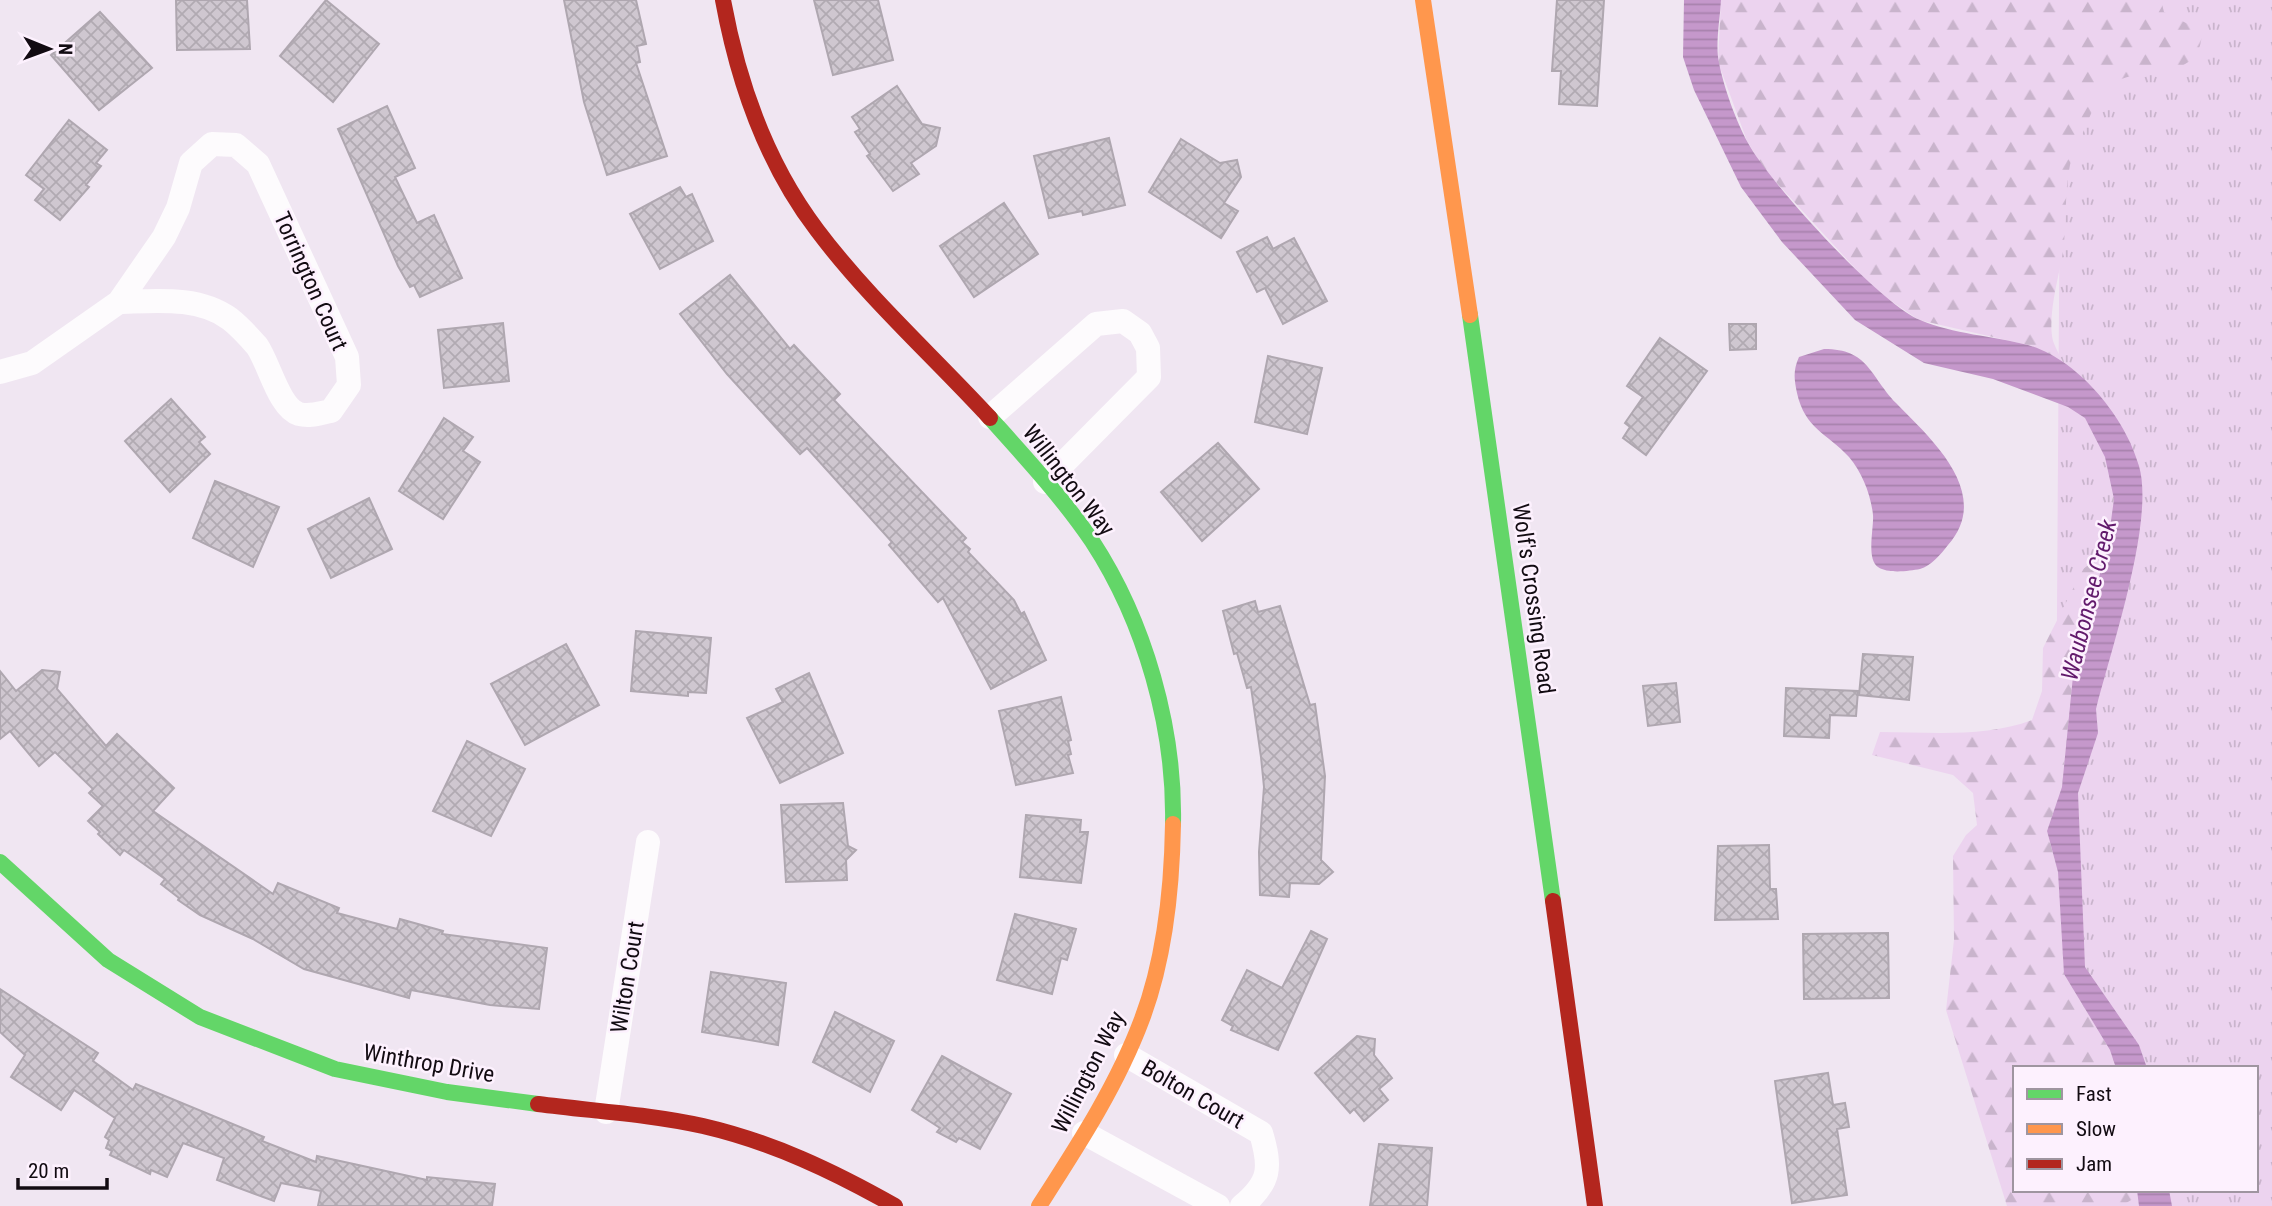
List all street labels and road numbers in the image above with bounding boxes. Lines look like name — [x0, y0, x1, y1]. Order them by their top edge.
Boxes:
street label: Torrington Court — [268, 208, 353, 355]
street label: Willington Way — [1017, 419, 1121, 541]
street label: Wolf's Crossing Road — [1507, 502, 1560, 696]
street label: Wilton Court — [605, 919, 650, 1035]
street label: Willington Way — [1046, 1006, 1131, 1138]
street label: Winthrop Drive — [361, 1039, 497, 1088]
street label: Bolton Court — [1137, 1054, 1249, 1135]

